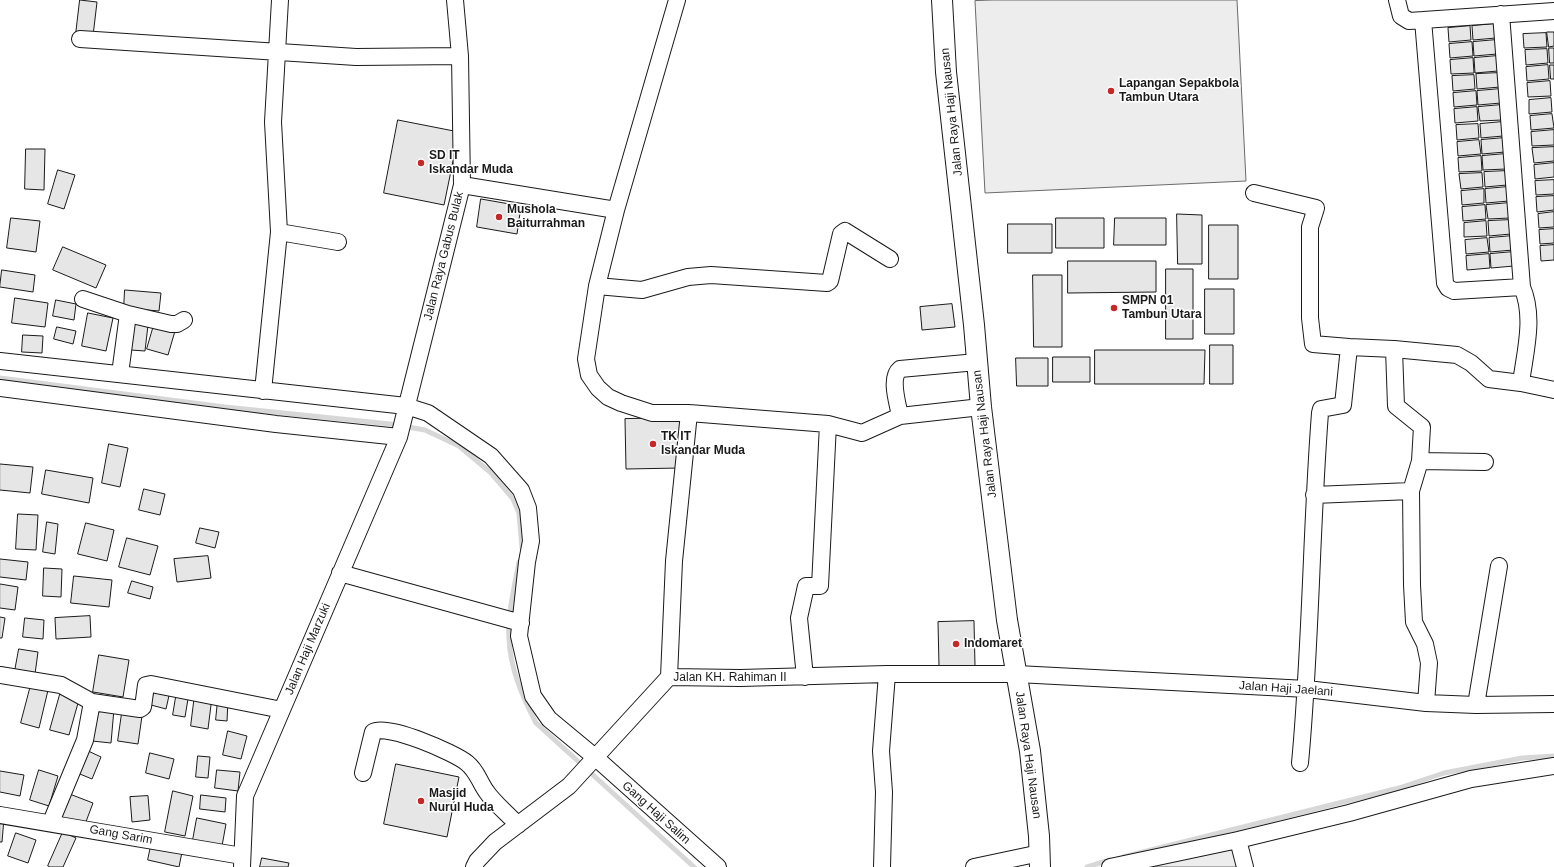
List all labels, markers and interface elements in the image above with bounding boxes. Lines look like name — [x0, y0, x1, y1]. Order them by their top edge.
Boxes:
street label: Jalan Raya Haji Nausan — [938, 47, 966, 177]
place label: Lapangan Sepakbola Tambun Utara — [1119, 77, 1239, 105]
marker: Lapangan Sepakbola Tambun Utara — [1106, 86, 1116, 96]
place label: SD IT Iskandar Muda — [429, 149, 513, 177]
marker: SD IT Iskandar Muda — [416, 158, 426, 168]
street label: Jalan Raya Gabus Bulak — [421, 190, 467, 322]
place label: Mushola Baiturrahman — [507, 203, 585, 231]
marker: Mushola Baiturrahman — [494, 212, 504, 222]
place label: SMPN 01 Tambun Utara — [1122, 294, 1202, 322]
marker: SMPN 01 Tambun Utara — [1109, 303, 1119, 313]
street label: Jalan Raya Haji Nausan — [970, 369, 1000, 499]
place label: TK IT Iskandar Muda — [661, 430, 745, 458]
marker: TK IT Iskandar Muda — [648, 439, 658, 449]
street label: Jalan Haji Marzuki — [282, 601, 334, 697]
place label: Indomaret — [964, 637, 1022, 651]
marker: Indomaret — [951, 639, 961, 649]
street label: Jalan KH. Rahiman II — [673, 671, 787, 685]
street label: Jalan Haji Jaelani — [1239, 679, 1333, 699]
street label: Jalan Raya Haji Nausan — [1012, 690, 1044, 820]
street label: Gang Haji Salim — [619, 779, 693, 847]
place label: Masjid Nurul Huda — [429, 787, 494, 815]
marker: Masjid Nurul Huda — [416, 796, 426, 806]
street label: Gang Sarim — [88, 822, 154, 848]

